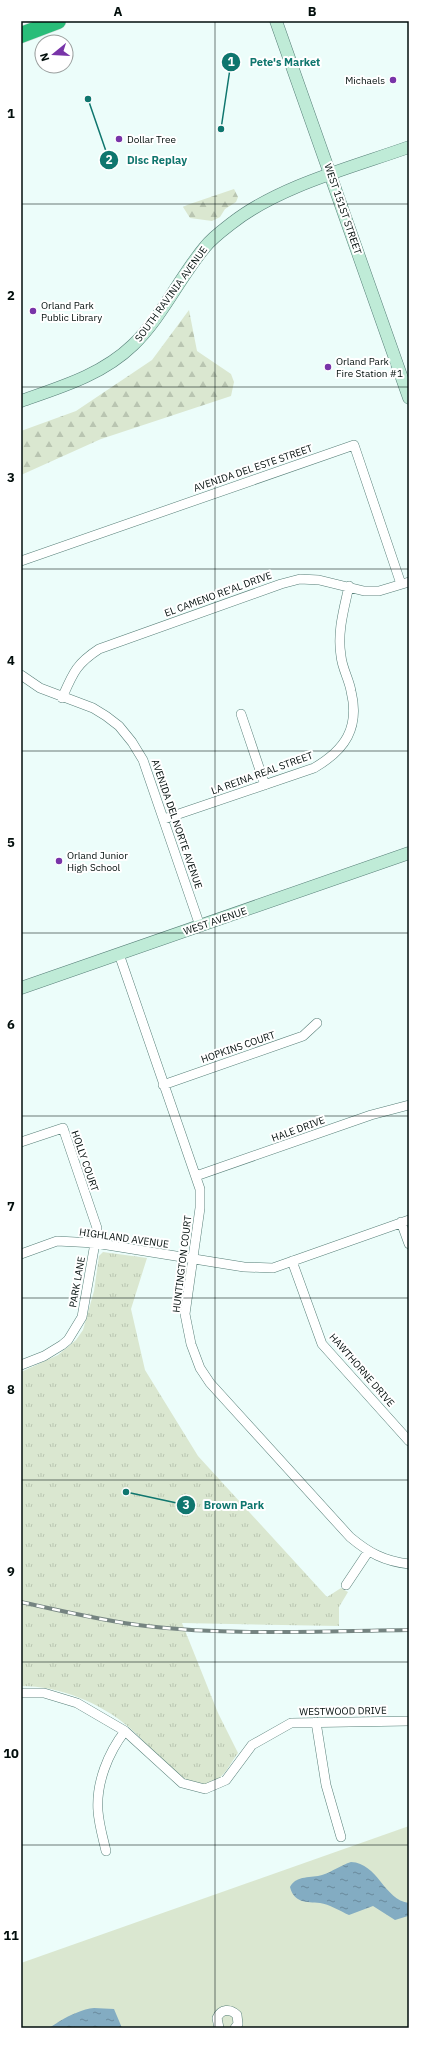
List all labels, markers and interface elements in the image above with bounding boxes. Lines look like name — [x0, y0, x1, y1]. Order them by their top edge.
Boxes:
text: A — [114, 3, 123, 20]
text: B — [308, 3, 317, 20]
north arrow — [34, 34, 74, 74]
text: N — [37, 51, 52, 63]
callout: Pete's Market — [221, 51, 328, 74]
text: 1 — [227, 54, 235, 69]
text: Pete's Market — [250, 55, 320, 69]
place label: Michaels — [345, 74, 385, 87]
marker: Michaels — [388, 75, 398, 85]
text: 1 — [7, 105, 15, 122]
place label: Dollar Tree — [127, 133, 176, 146]
marker: Dollar Tree — [114, 134, 124, 144]
callout: Disc Replay — [99, 148, 195, 171]
text: 2 — [105, 152, 113, 167]
text: Disc Replay — [127, 153, 187, 167]
street label: WEST 151ST STREET — [321, 162, 365, 256]
street label: SOUTH RAVINIA AVENUE — [132, 244, 210, 344]
text: 2 — [7, 287, 15, 304]
place label: Orland Park Public Library — [41, 299, 102, 324]
marker: Orland Park Public Library — [28, 306, 38, 316]
place label: Orland Park Fire Station #1 — [336, 355, 403, 380]
marker: Orland Park Fire Station #1 — [323, 362, 333, 372]
street label: AVENIDA DEL ESTE STREET — [192, 441, 314, 494]
text: 3 — [7, 469, 15, 486]
street label: EL CAMENO RE'AL DRIVE — [163, 568, 274, 619]
text: 4 — [7, 652, 15, 669]
street label: LA REINA REAL STREET — [209, 748, 315, 797]
street label: AVENIDA DEL NORTE AVENUE — [149, 758, 205, 891]
text: 5 — [7, 834, 15, 851]
place label: Orland Junior High School — [67, 849, 128, 874]
marker: Orland Junior High School — [54, 856, 64, 866]
street label: WEST AVENUE — [182, 904, 249, 938]
text: 6 — [7, 1016, 15, 1033]
street label: HOPKINS COURT — [199, 1028, 277, 1066]
street label: HALE DRIVE — [270, 1113, 327, 1145]
street label: HOLLY COURT — [69, 1129, 102, 1193]
text: 7 — [7, 1198, 15, 1215]
street label: HUNTINGTON COURT — [170, 1214, 194, 1313]
street label: HIGHLAND AVENUE — [78, 1225, 170, 1251]
street label: PARK LANE — [66, 1255, 88, 1309]
street label: HAWTHORNE DRIVE — [327, 1331, 398, 1410]
text: 8 — [7, 1381, 15, 1398]
callout: Brown Park — [176, 1494, 272, 1517]
text: 3 — [182, 1497, 190, 1512]
text: Brown Park — [204, 1498, 265, 1512]
text: 9 — [7, 1563, 15, 1580]
street label: WESTWOOD DRIVE — [299, 1704, 387, 1718]
text: 10 — [3, 1745, 19, 1762]
text: 11 — [3, 1927, 19, 1944]

